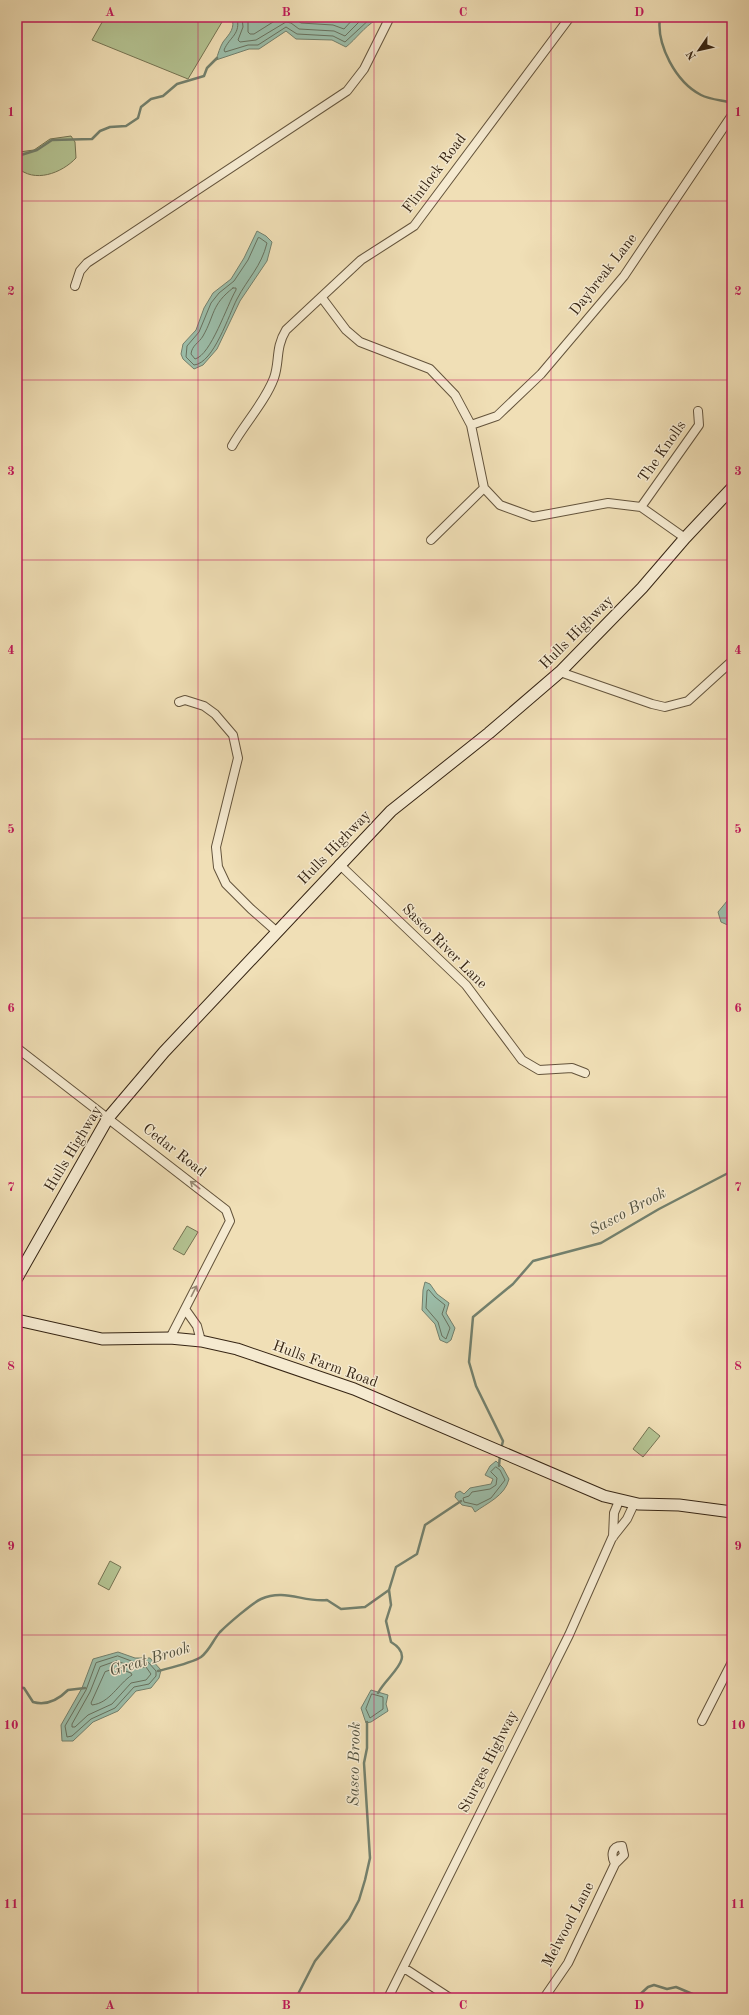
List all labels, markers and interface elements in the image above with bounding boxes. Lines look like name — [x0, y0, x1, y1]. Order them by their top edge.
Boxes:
text: A — [105, 6, 115, 19]
text: B — [281, 6, 291, 19]
text: C — [459, 6, 467, 19]
text: D — [634, 6, 644, 19]
north arrow — [679, 30, 719, 70]
text: N — [685, 48, 699, 61]
text: 1 — [7, 106, 15, 119]
text: 1 — [734, 106, 742, 119]
street label: Flintlock Road — [400, 131, 470, 216]
street label: Daybreak Lane — [567, 231, 641, 319]
text: 2 — [7, 285, 15, 298]
text: 2 — [734, 285, 742, 298]
street label: The Knolls — [636, 418, 690, 486]
text: 3 — [7, 465, 15, 478]
text: 3 — [734, 465, 742, 478]
street label: Hulls Highway — [537, 593, 617, 673]
text: 4 — [7, 644, 15, 657]
text: 4 — [734, 644, 742, 657]
street label: Hulls Highway — [296, 808, 374, 888]
text: 5 — [7, 823, 15, 836]
text: 5 — [734, 823, 742, 836]
street label: Sasco River Lane — [399, 902, 489, 992]
text: 6 — [7, 1002, 15, 1015]
text: 6 — [734, 1002, 742, 1015]
street label: Hulls Highway — [43, 1104, 105, 1194]
street label: Cedar Road — [139, 1122, 209, 1180]
text: 7 — [7, 1181, 15, 1194]
one-way arrow — [190, 1181, 201, 1190]
text: 7 — [734, 1181, 742, 1194]
water label: Sasco Brook — [587, 1185, 669, 1239]
one-way arrow — [191, 1285, 198, 1297]
street label: Hulls Farm Road — [270, 1339, 380, 1391]
text: 8 — [7, 1360, 15, 1373]
text: 8 — [734, 1360, 742, 1373]
text: 9 — [7, 1540, 15, 1553]
text: 9 — [734, 1540, 742, 1553]
water label: Great Brook — [107, 1640, 193, 1680]
street label: Sturges Highway — [457, 1708, 521, 1816]
text: 10 — [3, 1719, 19, 1732]
text: 10 — [730, 1719, 746, 1732]
water label: Sasco Brook — [346, 1722, 364, 1806]
street label: Melwood Lane — [540, 1880, 598, 1970]
text: 11 — [3, 1898, 19, 1911]
text: 11 — [730, 1898, 746, 1911]
text: A — [105, 1999, 115, 2012]
text: B — [281, 1999, 291, 2012]
text: C — [459, 1999, 467, 2012]
text: D — [634, 1999, 644, 2012]

